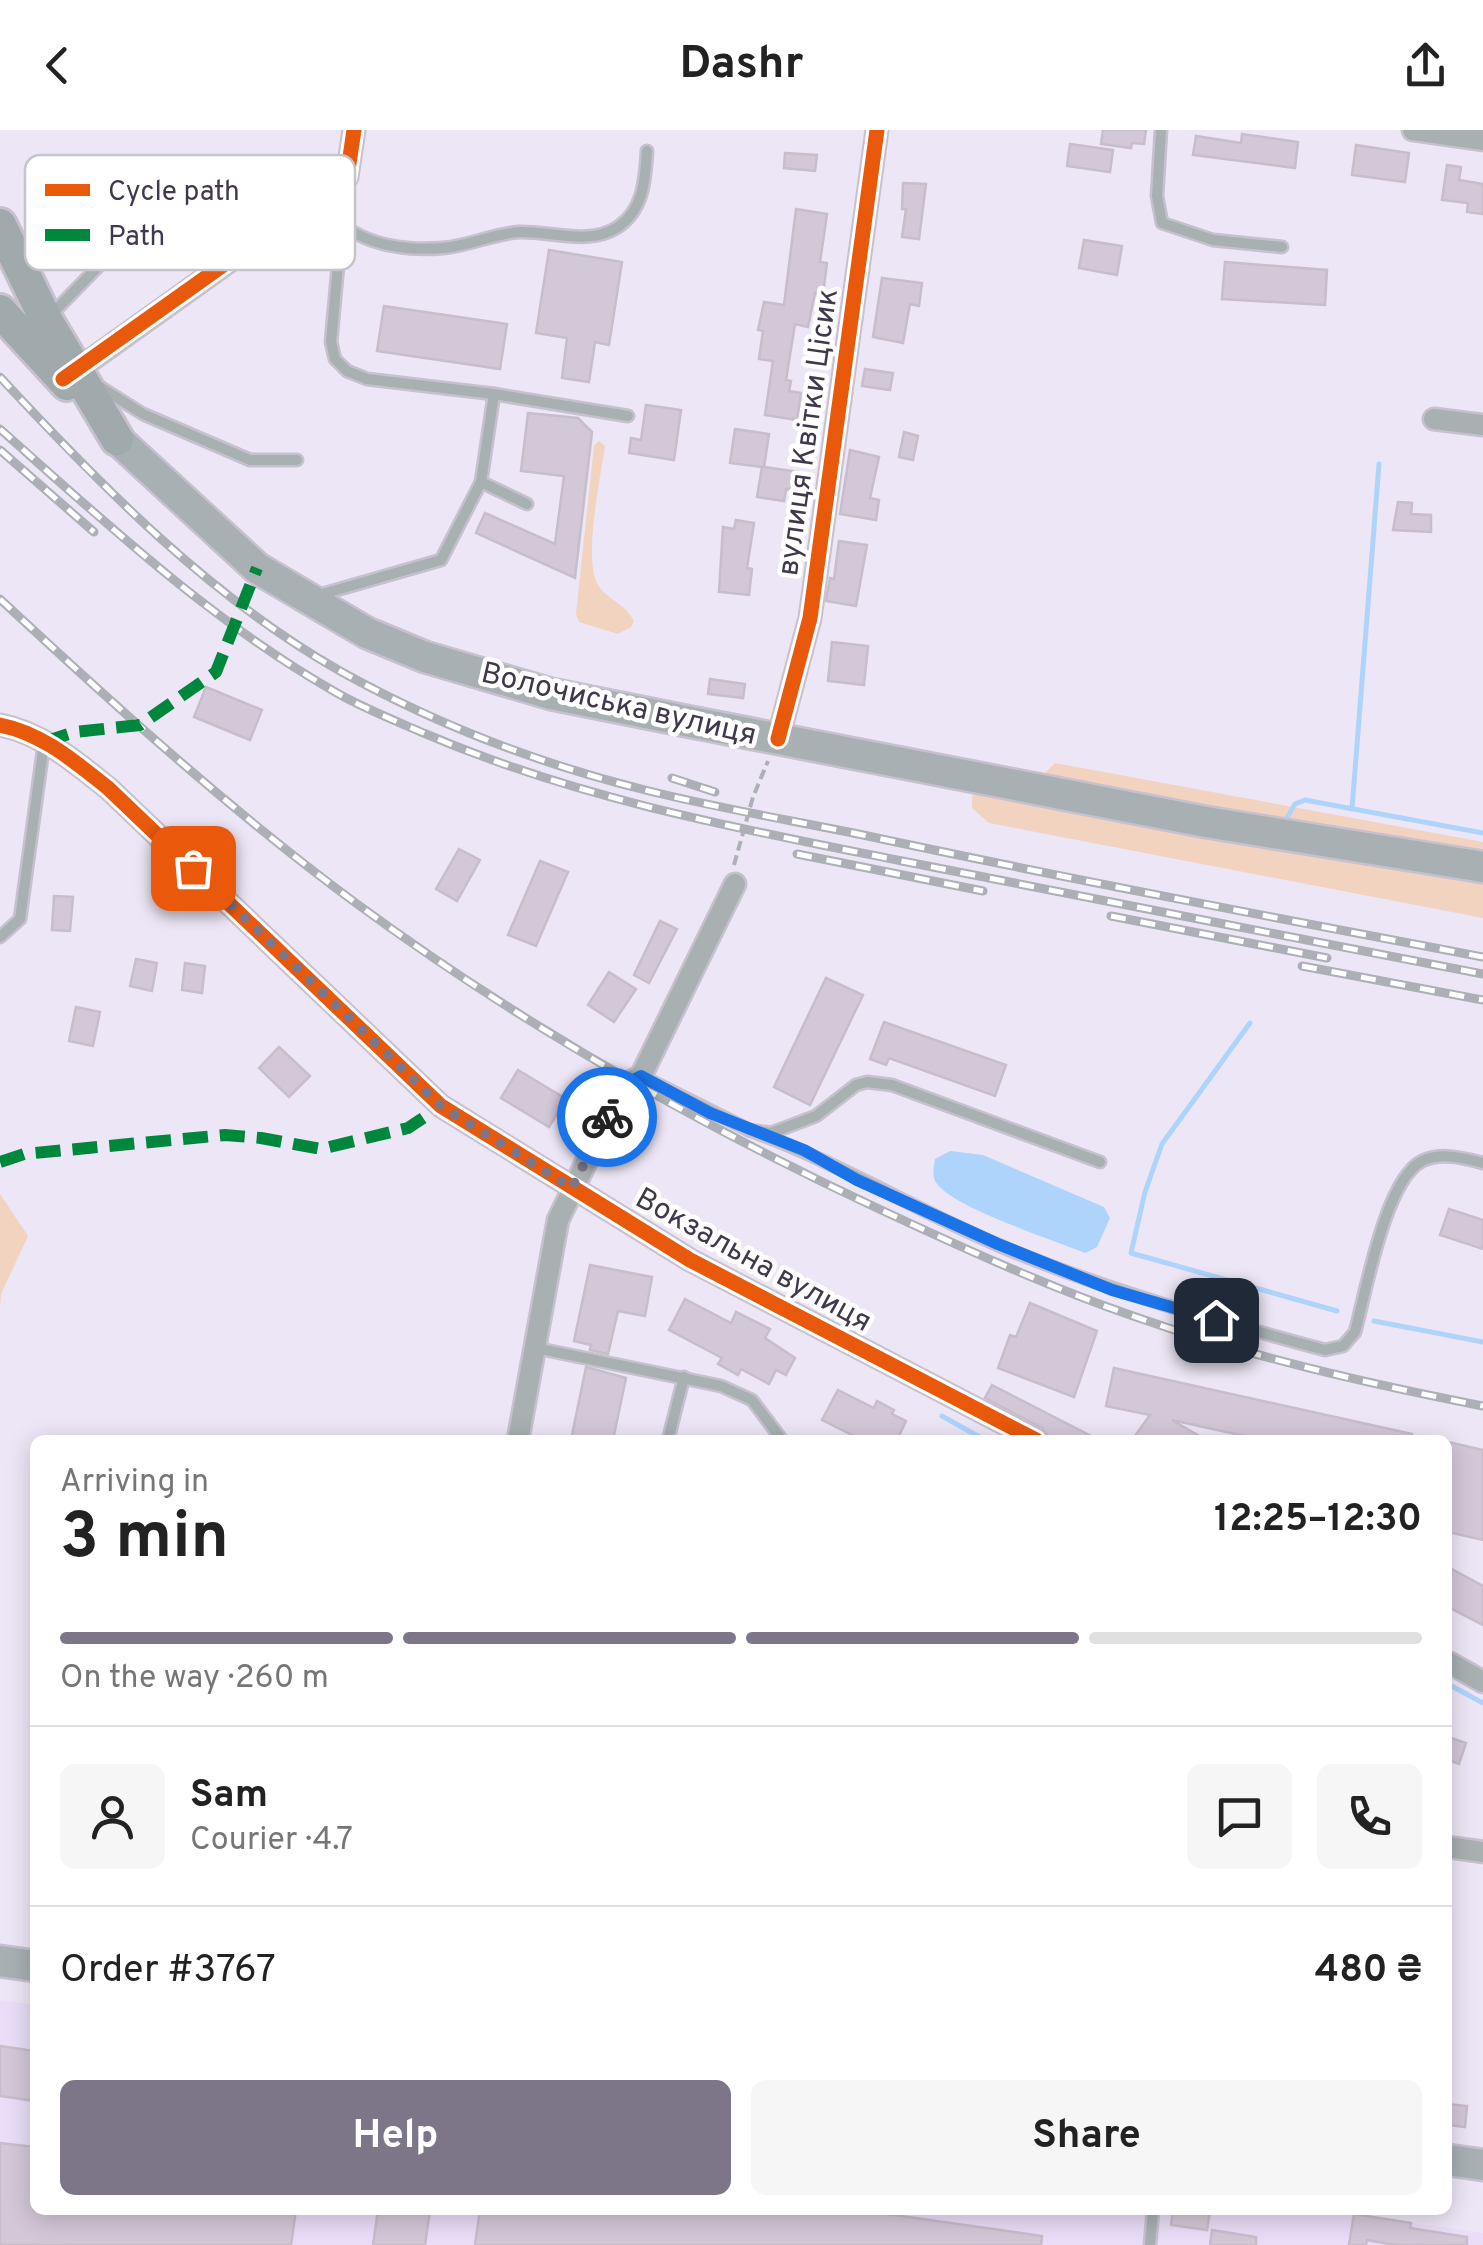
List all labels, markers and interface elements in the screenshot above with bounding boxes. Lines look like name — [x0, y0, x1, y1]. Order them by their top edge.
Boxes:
text: Dashr — [679, 37, 804, 94]
icon: back — [30, 38, 85, 93]
icon: share — [1398, 38, 1453, 93]
legend — [25, 155, 355, 270]
text: Cycle path — [108, 175, 240, 211]
text: Path — [108, 220, 165, 256]
street label: вулиця Квітки Цісик — [771, 286, 848, 578]
street label: Волочиська вулиця — [477, 656, 760, 755]
pin — [151, 826, 236, 911]
icon: bag — [166, 841, 221, 896]
courier — [557, 1067, 657, 1167]
icon: bike — [580, 1090, 635, 1145]
street label: Вокзальна вулиця — [628, 1181, 877, 1341]
pin — [1174, 1278, 1259, 1363]
icon: home — [1189, 1293, 1244, 1348]
text: Arriving in — [60, 1463, 209, 1503]
text: 12:25–12:30 — [1214, 1496, 1422, 1545]
text: 3 min — [60, 1499, 229, 1581]
text: On the way · 260 m — [60, 1659, 329, 1699]
button: person — [60, 1764, 165, 1869]
button: chat — [1187, 1764, 1292, 1869]
button: phone — [1317, 1764, 1422, 1869]
text: Sam — [190, 1772, 268, 1821]
text: Courier · 4.7 — [190, 1821, 353, 1861]
text: Order #3767 — [60, 1947, 276, 1996]
text: 480 ₴ — [1315, 1947, 1422, 1996]
button: Help — [60, 2080, 731, 2195]
button: Share — [751, 2080, 1422, 2195]

